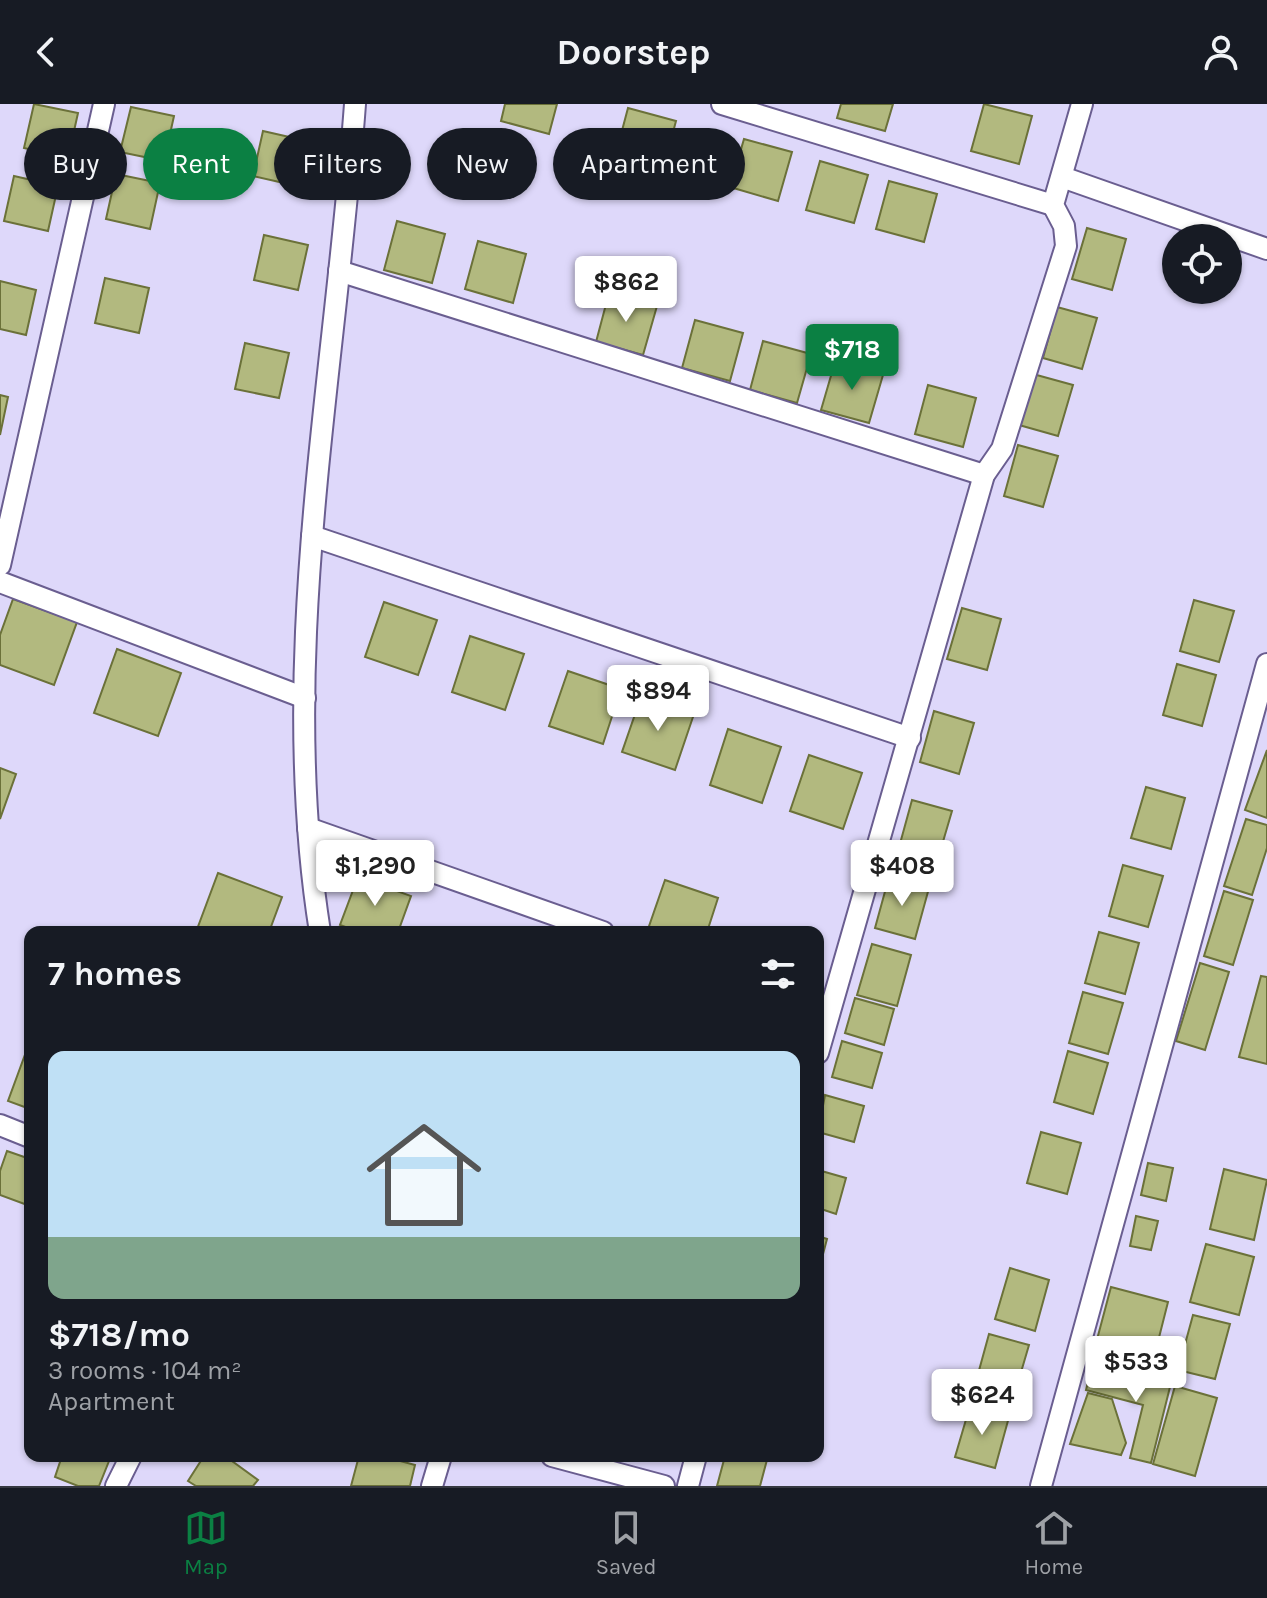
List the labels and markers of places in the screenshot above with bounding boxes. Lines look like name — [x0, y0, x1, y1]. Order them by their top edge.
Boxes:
pin: $862 — [579, 256, 673, 324]
pin: $718 — [805, 324, 899, 392]
pin: $894 — [611, 665, 705, 733]
pin: $1,290 — [310, 840, 440, 908]
pin: $408 — [855, 840, 949, 908]
pin: $533 — [1089, 1336, 1183, 1404]
pin: $624 — [935, 1369, 1029, 1437]

